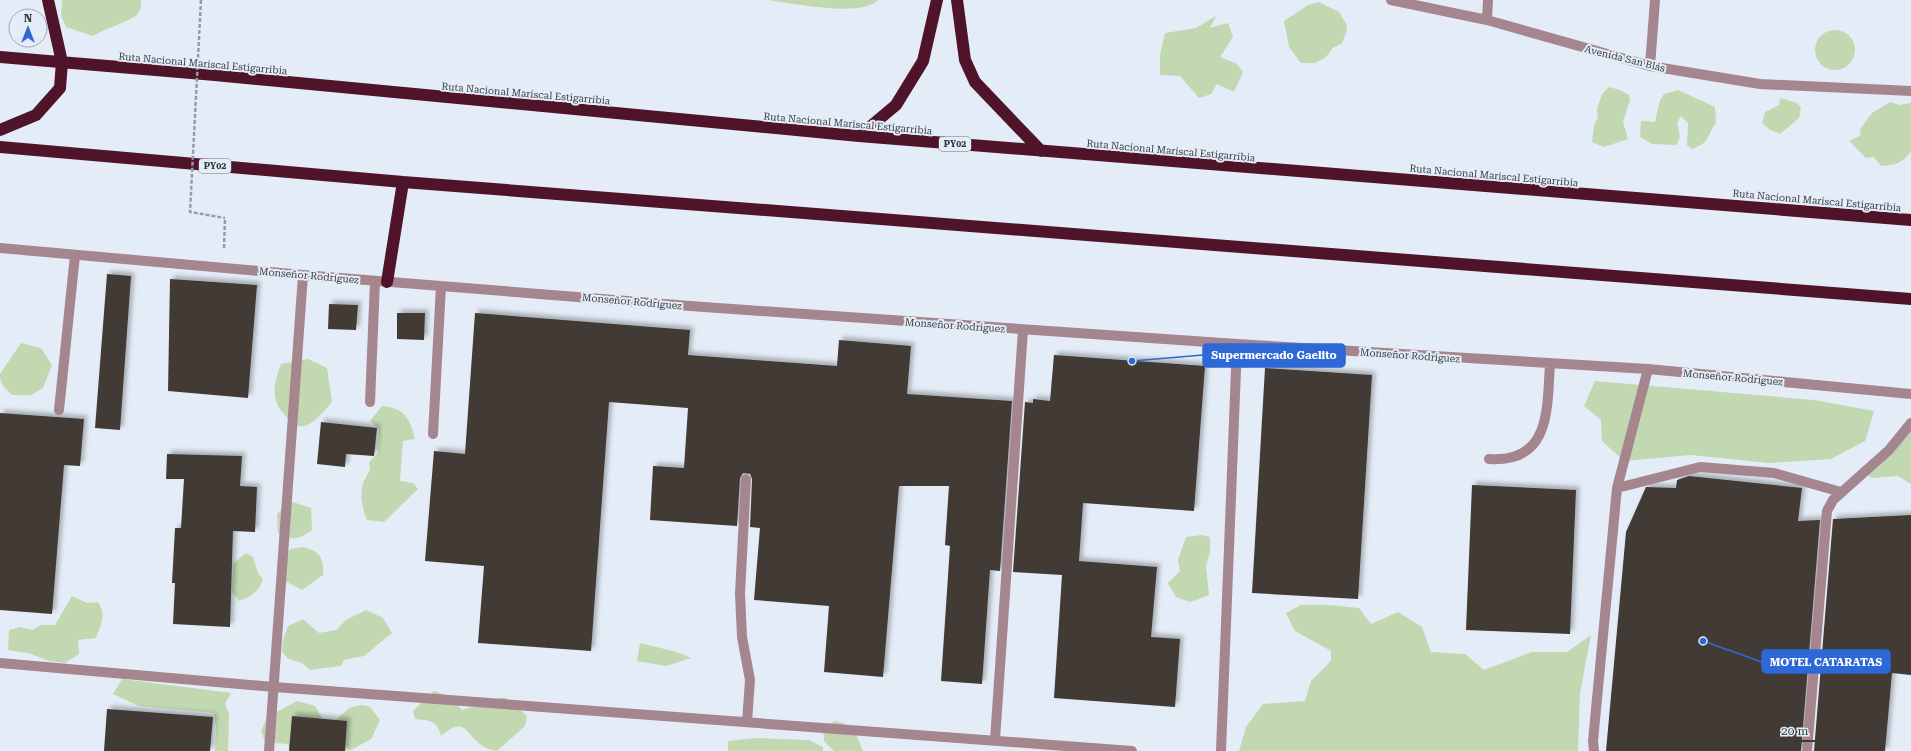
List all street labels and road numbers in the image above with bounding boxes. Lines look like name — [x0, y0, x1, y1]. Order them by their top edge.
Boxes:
street label: Avenida San Blás — [1584, 43, 1666, 74]
street label: Ruta Nacional Mariscal Estigarribia — [118, 51, 288, 76]
street label: Ruta Nacional Mariscal Estigarribia — [441, 81, 611, 106]
street label: Ruta Nacional Mariscal Estigarribia — [763, 111, 933, 136]
road number: PY02 — [939, 137, 971, 151]
street label: Ruta Nacional Mariscal Estigarribia — [1086, 138, 1256, 163]
road number: PY02 — [199, 159, 231, 173]
street label: Ruta Nacional Mariscal Estigarribia — [1409, 163, 1579, 188]
street label: Ruta Nacional Mariscal Estigarribia — [1732, 188, 1902, 213]
street label: Monseñor Rodríguez — [259, 266, 360, 285]
street label: Monseñor Rodríguez — [582, 292, 683, 311]
street label: Monseñor Rodríguez — [905, 317, 1006, 334]
street label: Monseñor Rodríguez — [1360, 347, 1461, 364]
street label: Monseñor Rodríguez — [1683, 368, 1784, 387]

